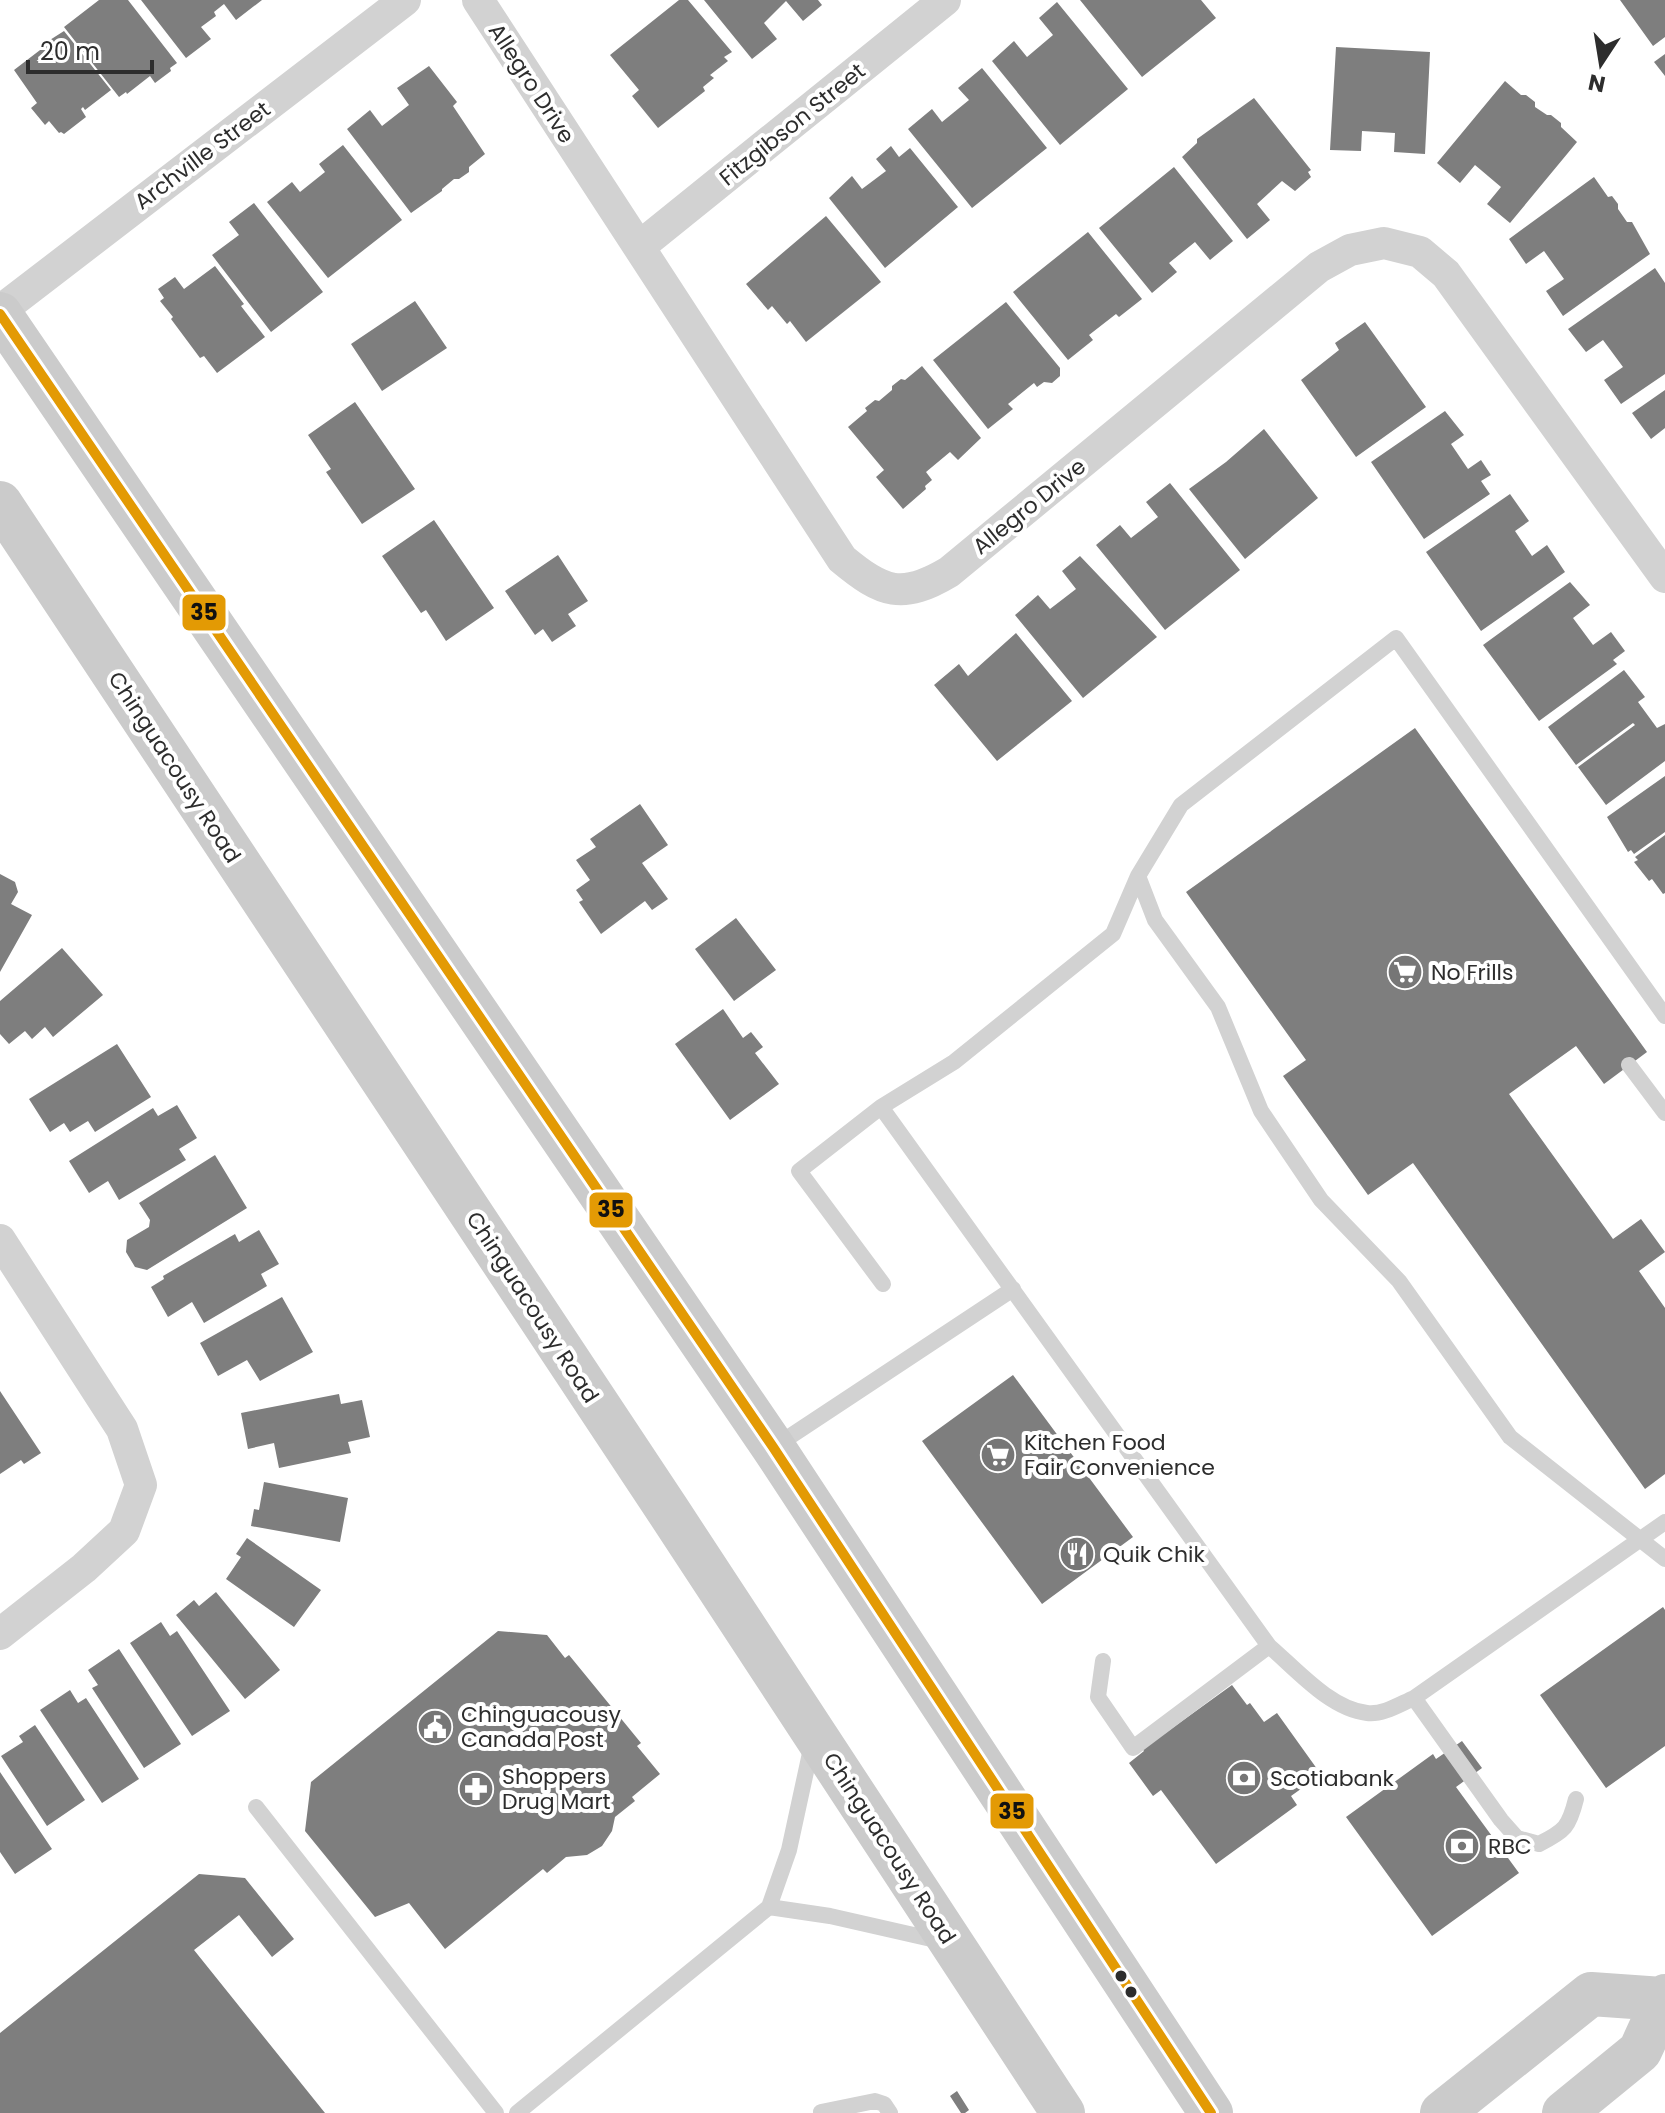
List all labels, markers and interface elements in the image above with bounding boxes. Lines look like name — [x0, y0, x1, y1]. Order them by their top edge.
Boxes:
street label: Allegro Drive — [481, 17, 582, 149]
scale bar — [28, 24, 152, 74]
north arrow — [1561, 24, 1641, 104]
text: 20 m — [40, 35, 100, 68]
street label: Fitzgibson Street — [713, 56, 872, 193]
text: N — [1586, 66, 1608, 100]
street label: Archville Street — [128, 94, 277, 217]
street label: Allegro Drive — [966, 451, 1092, 562]
line badge: 35 — [181, 593, 227, 632]
text: 35 — [190, 597, 218, 628]
street label: Chinguacousy Road — [101, 665, 248, 869]
supermarket icon: No Frills — [1386, 953, 1424, 991]
place label: No Frills — [1431, 957, 1513, 988]
line badge: 35 — [588, 1191, 634, 1229]
text: 35 — [597, 1194, 625, 1225]
street label: Chinguacousy Road — [459, 1205, 606, 1409]
place label: Kitchen Food Fair Convenience — [1024, 1427, 1215, 1483]
supermarket icon: Kitchen Food Fair Convenience — [979, 1436, 1017, 1474]
restaurant icon: Quik Chik — [1058, 1535, 1096, 1573]
place label: Quik Chik — [1103, 1539, 1206, 1570]
place label: Chinguacousy Canada Post — [461, 1699, 621, 1755]
public building icon: Chinguacousy Canada Post — [416, 1708, 454, 1746]
street label: Chinguacousy Road — [816, 1746, 963, 1950]
bank icon: Scotiabank — [1225, 1759, 1263, 1797]
place label: Shoppers Drug Mart — [502, 1761, 611, 1817]
place label: Scotiabank — [1270, 1763, 1394, 1794]
pharmacy icon: Shoppers Drug Mart — [457, 1770, 495, 1808]
line badge: 35 — [989, 1792, 1035, 1830]
text: 35 — [998, 1796, 1026, 1827]
bank icon: RBC — [1443, 1827, 1481, 1865]
place label: RBC — [1488, 1831, 1532, 1862]
unlabelled marker — [1113, 1968, 1129, 1984]
unlabelled marker — [1123, 1984, 1139, 2000]

